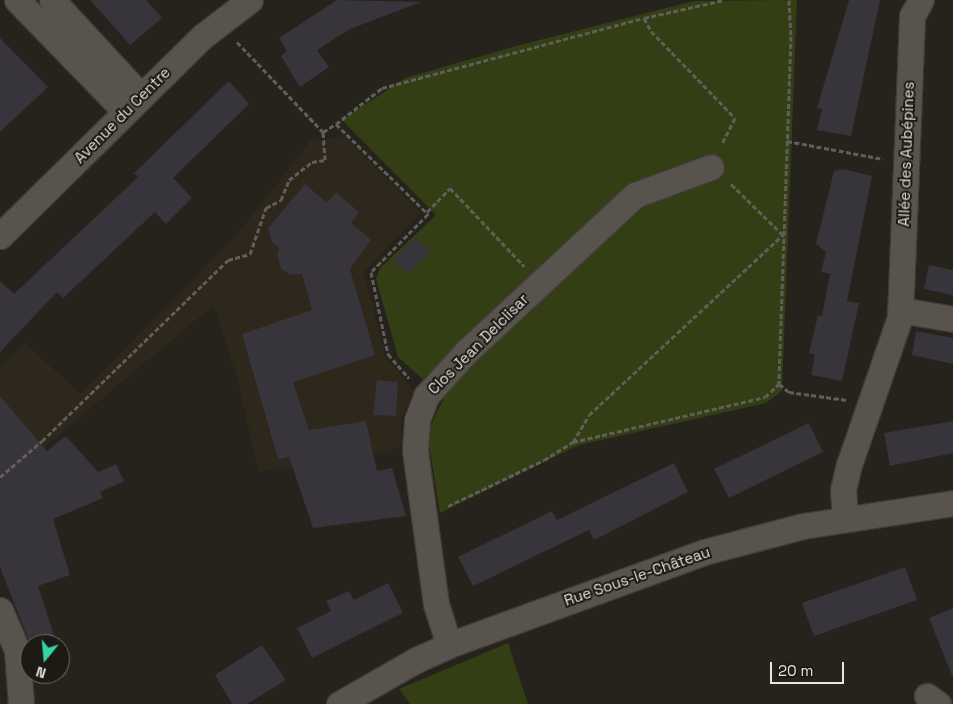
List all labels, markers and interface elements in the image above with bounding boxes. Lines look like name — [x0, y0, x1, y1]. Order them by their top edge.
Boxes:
street label: Avenue du Centre — [70, 63, 174, 167]
street label: Allée des Aubépines — [894, 81, 918, 227]
street label: Clos Jean Delclisar — [424, 290, 532, 398]
street label: Rue Sous-le-Château — [562, 543, 712, 609]
north arrow — [20, 634, 70, 684]
scale bar — [773, 652, 847, 684]
text: 20 m — [778, 661, 813, 680]
text: N — [34, 662, 48, 682]

